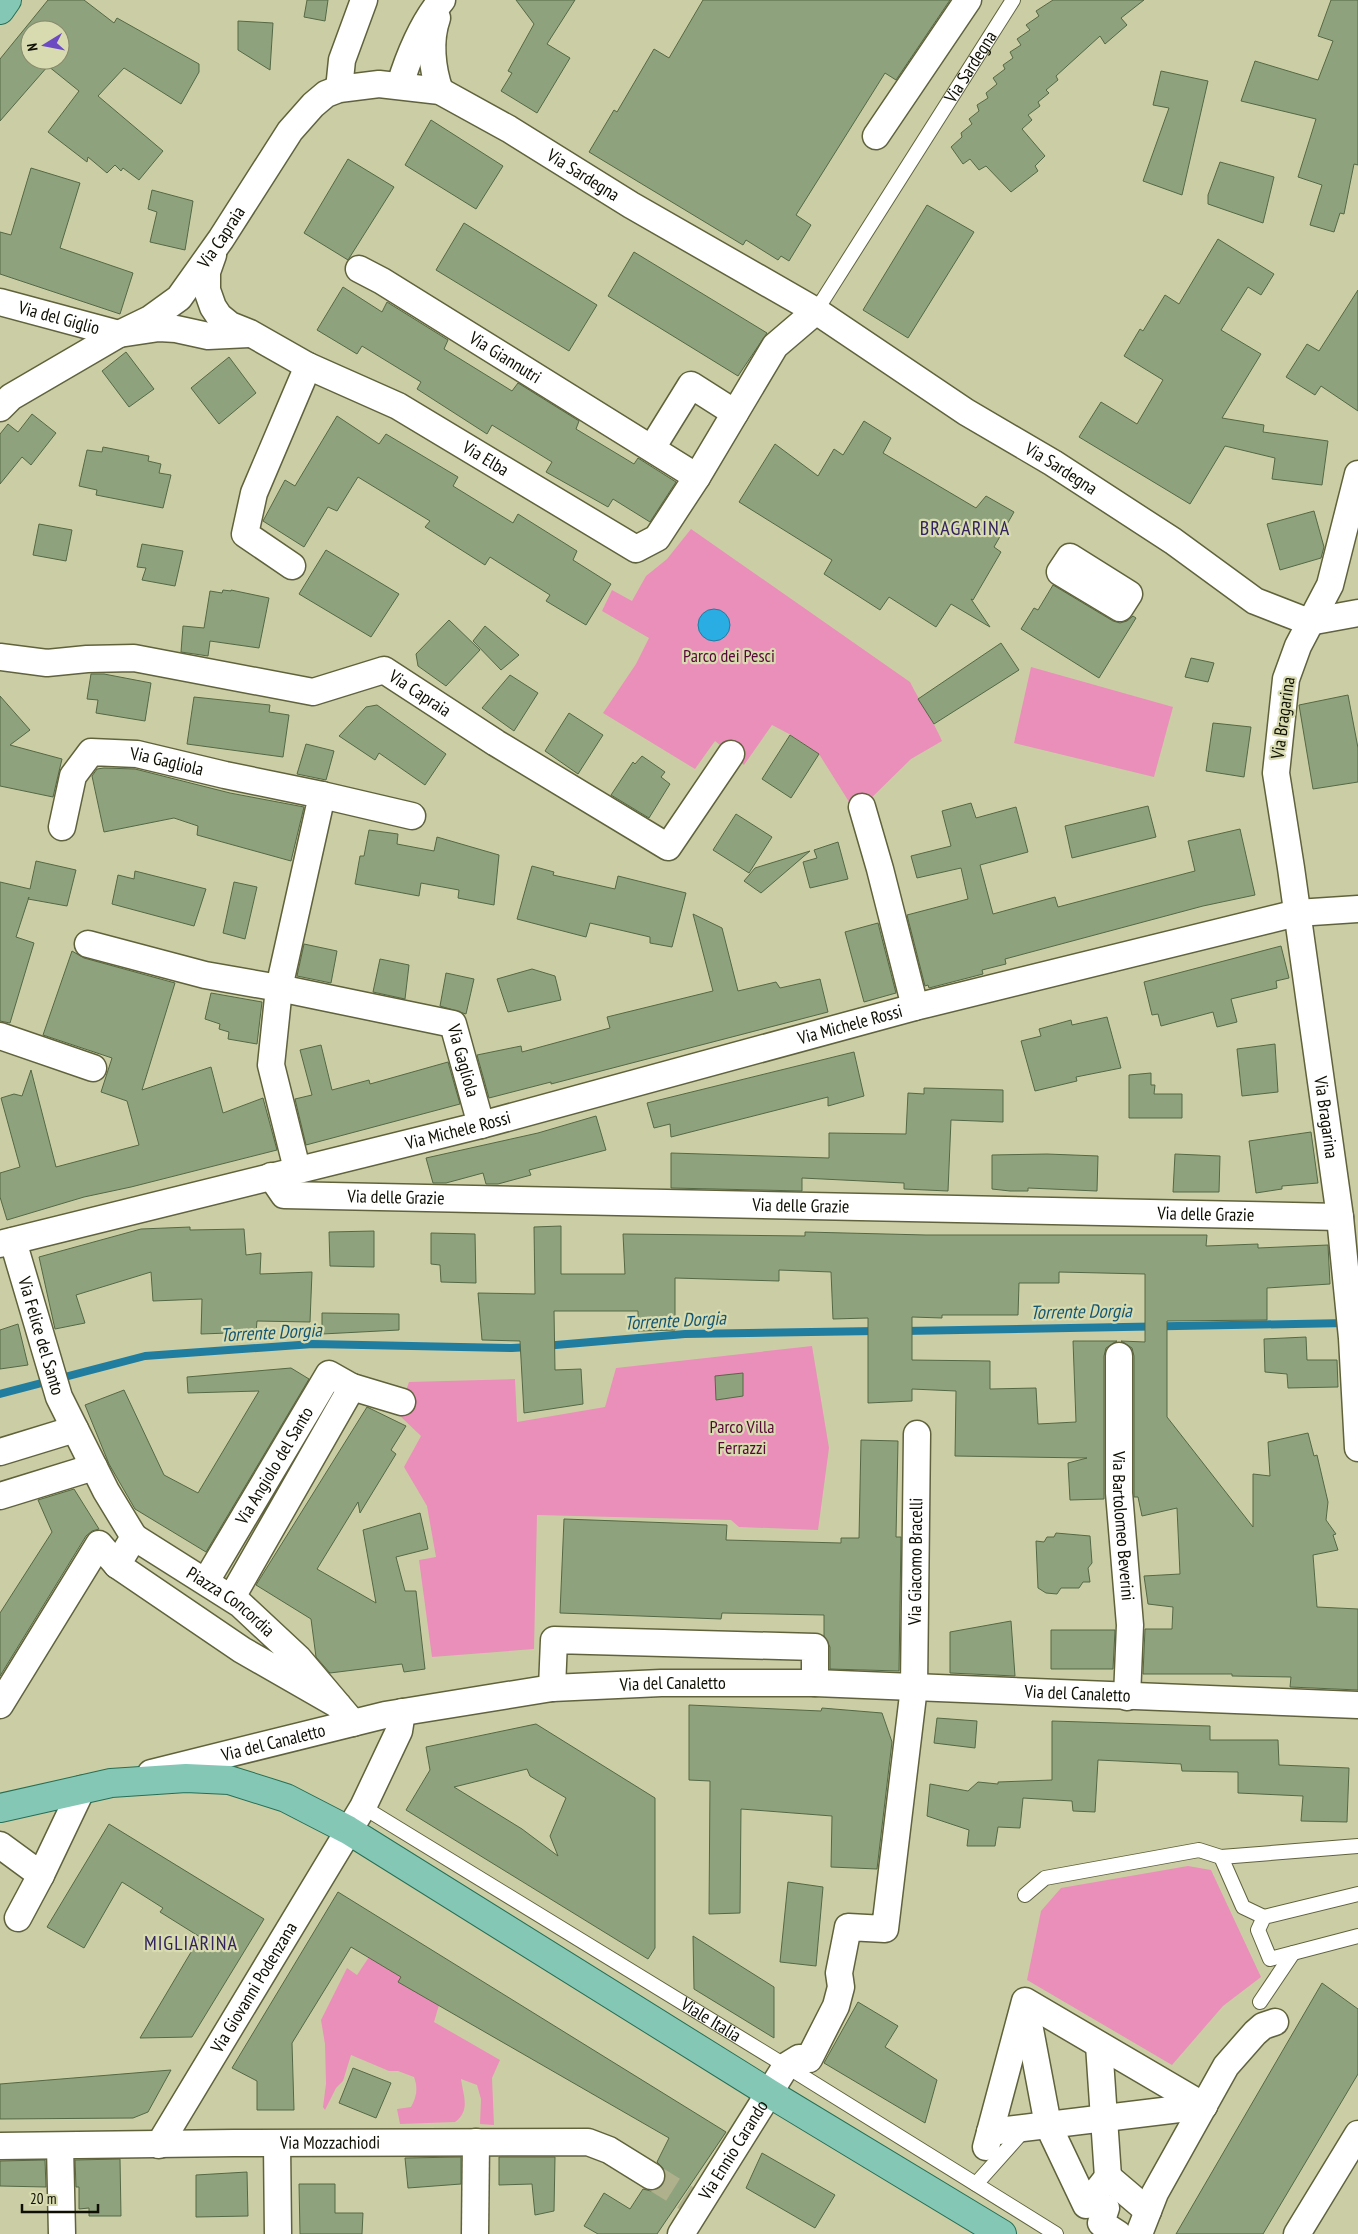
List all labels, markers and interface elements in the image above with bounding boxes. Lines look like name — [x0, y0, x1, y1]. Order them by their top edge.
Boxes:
north arrow — [20, 20, 70, 70]
street label: Via Sardegna — [938, 26, 1002, 108]
text: N — [23, 42, 42, 53]
street label: Via Sardegna — [542, 143, 624, 206]
street label: Via Capraia — [191, 202, 250, 273]
street label: Via del Giglio — [15, 295, 102, 339]
street label: Via Giannutri — [464, 326, 546, 388]
street label: Via Elba — [458, 435, 513, 481]
street label: Via Sardegna — [1020, 437, 1102, 500]
district label: BRAGARINA — [920, 515, 1010, 541]
park label: Parco dei Pesci — [683, 644, 775, 667]
street label: Via Capraia — [384, 664, 456, 722]
street label: Via Bragarina — [1265, 675, 1300, 762]
street label: Via Gagliola — [129, 742, 206, 780]
street label: Via Michele Rossi — [794, 999, 905, 1050]
street label: Via Gagliola — [442, 1021, 485, 1100]
street label: Via Bragarina — [1309, 1074, 1344, 1160]
street label: Via Michele Rossi — [402, 1105, 513, 1154]
street label: Via delle Grazie — [346, 1184, 445, 1209]
street label: Via delle Grazie — [751, 1193, 850, 1218]
street label: Via delle Grazie — [1156, 1201, 1255, 1226]
street label: Via Felice del Santo — [13, 1273, 70, 1398]
water label: Torrente Dorgia — [1030, 1298, 1133, 1324]
water label: Torrente Dorgia — [624, 1305, 728, 1335]
water label: Torrente Dorgia — [220, 1317, 324, 1347]
street label: Via Angiolo del Santo — [230, 1402, 318, 1530]
park label: Parco Villa Ferrazzi — [710, 1415, 774, 1459]
street label: Via Bartolomeo Beverini — [1108, 1450, 1140, 1602]
street label: Via Giacomo Bracelli — [903, 1498, 927, 1626]
street label: Piazza Concordia — [182, 1561, 280, 1642]
street label: Via del Canaletto — [618, 1671, 726, 1696]
street label: Via del Canaletto — [1023, 1679, 1131, 1707]
street label: Via del Canaletto — [218, 1718, 328, 1766]
street label: Via Giovanni Podenzana — [205, 1918, 302, 2058]
district label: MIGLIARINA — [144, 1930, 238, 1956]
street label: Viale Italia — [676, 1992, 746, 2047]
street label: Via Ennio Carando — [693, 2096, 773, 2205]
street label: Via Mozzachiodi — [279, 2131, 380, 2154]
scale bar — [22, 2182, 99, 2214]
text: 20 m — [30, 2189, 56, 2208]

